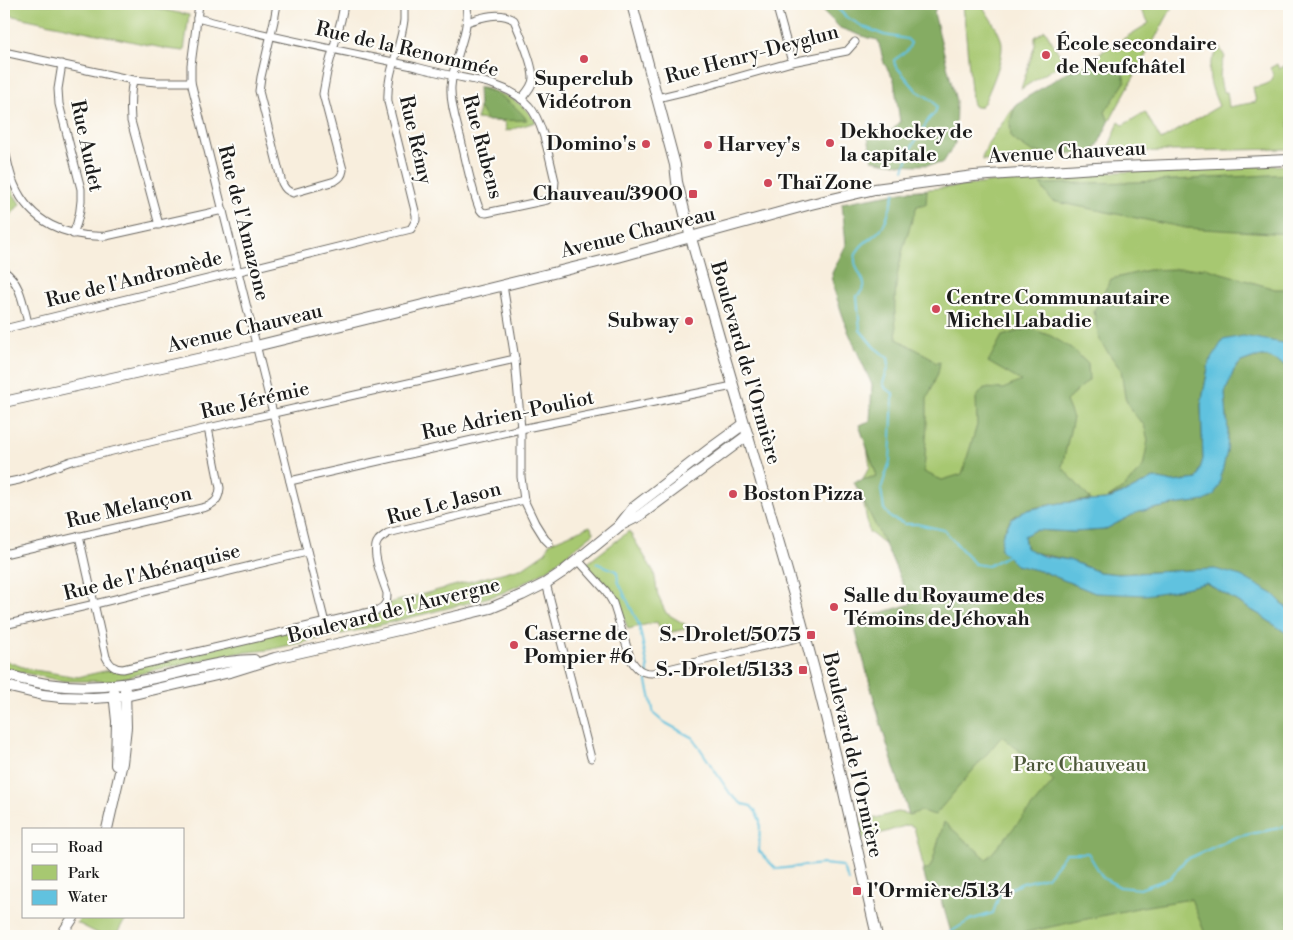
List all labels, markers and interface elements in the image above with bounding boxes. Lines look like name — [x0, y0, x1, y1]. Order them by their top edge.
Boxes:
street label: Rue de la Renommée — [313, 17, 501, 83]
street label: Rue Henry-Deyglun — [662, 20, 842, 90]
place label: École secondaire de Neufchâtel — [1056, 31, 1217, 80]
marker: École secondaire de Neufchâtel — [1040, 49, 1052, 61]
marker: Superclub Vidéotron — [578, 53, 590, 65]
place label: Superclub Vidéotron — [535, 67, 633, 115]
street label: Rue Rubens — [456, 92, 508, 202]
street label: Rue Rémy — [393, 93, 437, 187]
street label: Rue Audet — [64, 98, 108, 194]
place label: Dekhockey de la capitale — [840, 120, 973, 168]
place label: Domino's — [546, 132, 636, 157]
place label: Harvey's — [718, 133, 800, 158]
street label: Avenue Chauveau — [986, 136, 1147, 170]
marker: Dekhockey de la capitale — [824, 137, 836, 149]
marker: Domino's — [640, 138, 652, 150]
marker: Harvey's — [702, 139, 714, 151]
street label: Rue de l'Amazone — [212, 143, 274, 303]
place label: Thaï Zone — [778, 171, 872, 196]
marker: Thaï Zone — [762, 177, 774, 189]
place label: Chauveau/3900 — [532, 182, 683, 207]
marker: Chauveau/3900 — [687, 188, 699, 200]
street label: Avenue Chauveau — [557, 202, 718, 265]
street label: Rue de l'Andromède — [43, 246, 225, 314]
street label: Boulevard de l'Ormière — [704, 258, 786, 467]
place label: Centre Communautaire Michel Labadie — [946, 286, 1170, 334]
street label: Avenue Chauveau — [164, 299, 326, 359]
marker: Centre Communautaire Michel Labadie — [930, 303, 942, 315]
place label: Subway — [608, 309, 680, 334]
marker: Subway — [683, 315, 695, 327]
street label: Rue Jérémie — [198, 376, 312, 426]
street label: Rue Adrien-Pouliot — [420, 386, 596, 446]
street label: Rue Le Jason — [384, 477, 504, 531]
street label: Rue Melançon — [64, 481, 194, 535]
place label: Boston Pizza — [743, 482, 864, 507]
marker: Boston Pizza — [727, 488, 739, 500]
street label: Rue de l'Abénaquise — [61, 539, 243, 607]
street label: Boulevard de l'Auvergne — [284, 572, 503, 650]
place label: Salle du Royaume des Témoins de Jéhovah — [844, 584, 1044, 632]
marker: Salle du Royaume des Témoins de Jéhovah — [828, 601, 840, 613]
place label: Caserne de Pompier #6 — [524, 622, 634, 670]
place label: S.-Drolet/5075 — [660, 623, 801, 648]
marker: S.-Drolet/5075 — [805, 629, 817, 641]
marker: Caserne de Pompier #6 — [508, 639, 520, 651]
street label: Boulevard de l'Ormière — [816, 649, 888, 860]
place label: S.-Drolet/5133 — [656, 658, 793, 683]
marker: S.-Drolet/5133 — [797, 664, 809, 676]
park label: Parc Chauveau — [1013, 753, 1148, 778]
legend — [22, 828, 185, 918]
text: Road — [68, 838, 103, 857]
text: Park — [68, 864, 100, 883]
place label: l'Ormière/5134 — [867, 879, 1013, 904]
marker: l'Ormière/5134 — [851, 885, 863, 897]
text: Water — [67, 888, 108, 907]

